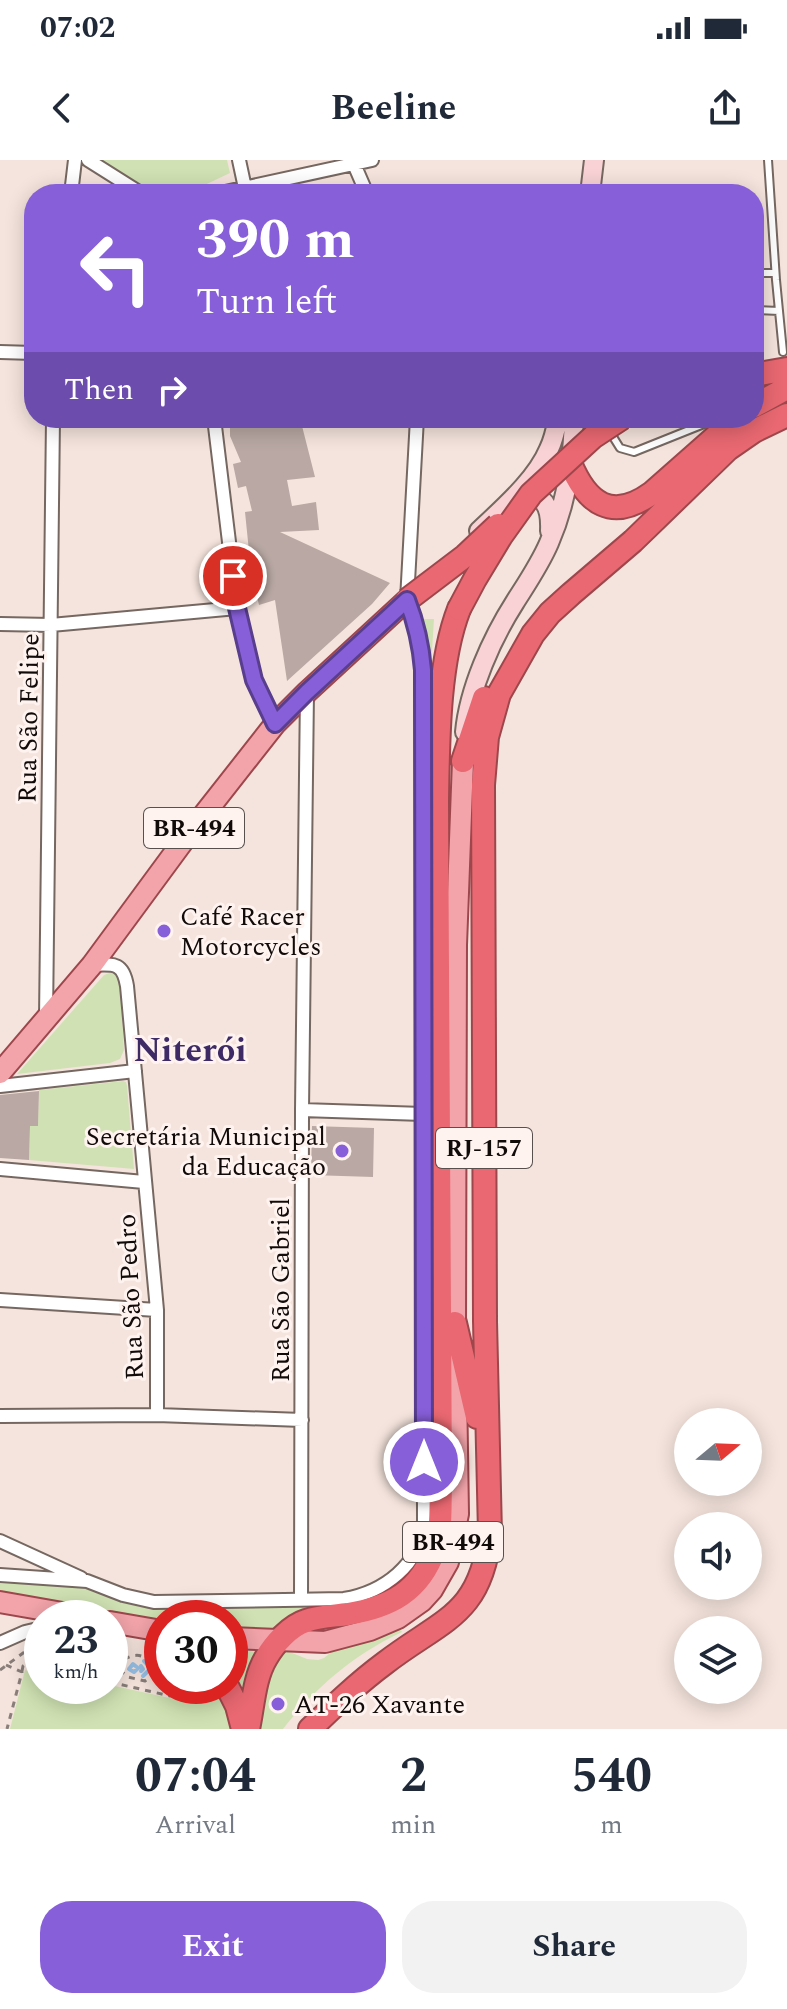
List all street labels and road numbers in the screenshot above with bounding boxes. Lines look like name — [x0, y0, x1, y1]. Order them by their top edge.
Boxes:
street label: Rua São Felipe — [8, 633, 50, 803]
road number: BR-494 — [144, 808, 244, 848]
road number: RJ-157 — [436, 1128, 532, 1168]
street label: Rua São Gabriel — [261, 1198, 301, 1382]
street label: Rua São Pedro — [107, 1213, 155, 1381]
road number: BR-494 — [403, 1522, 503, 1562]

